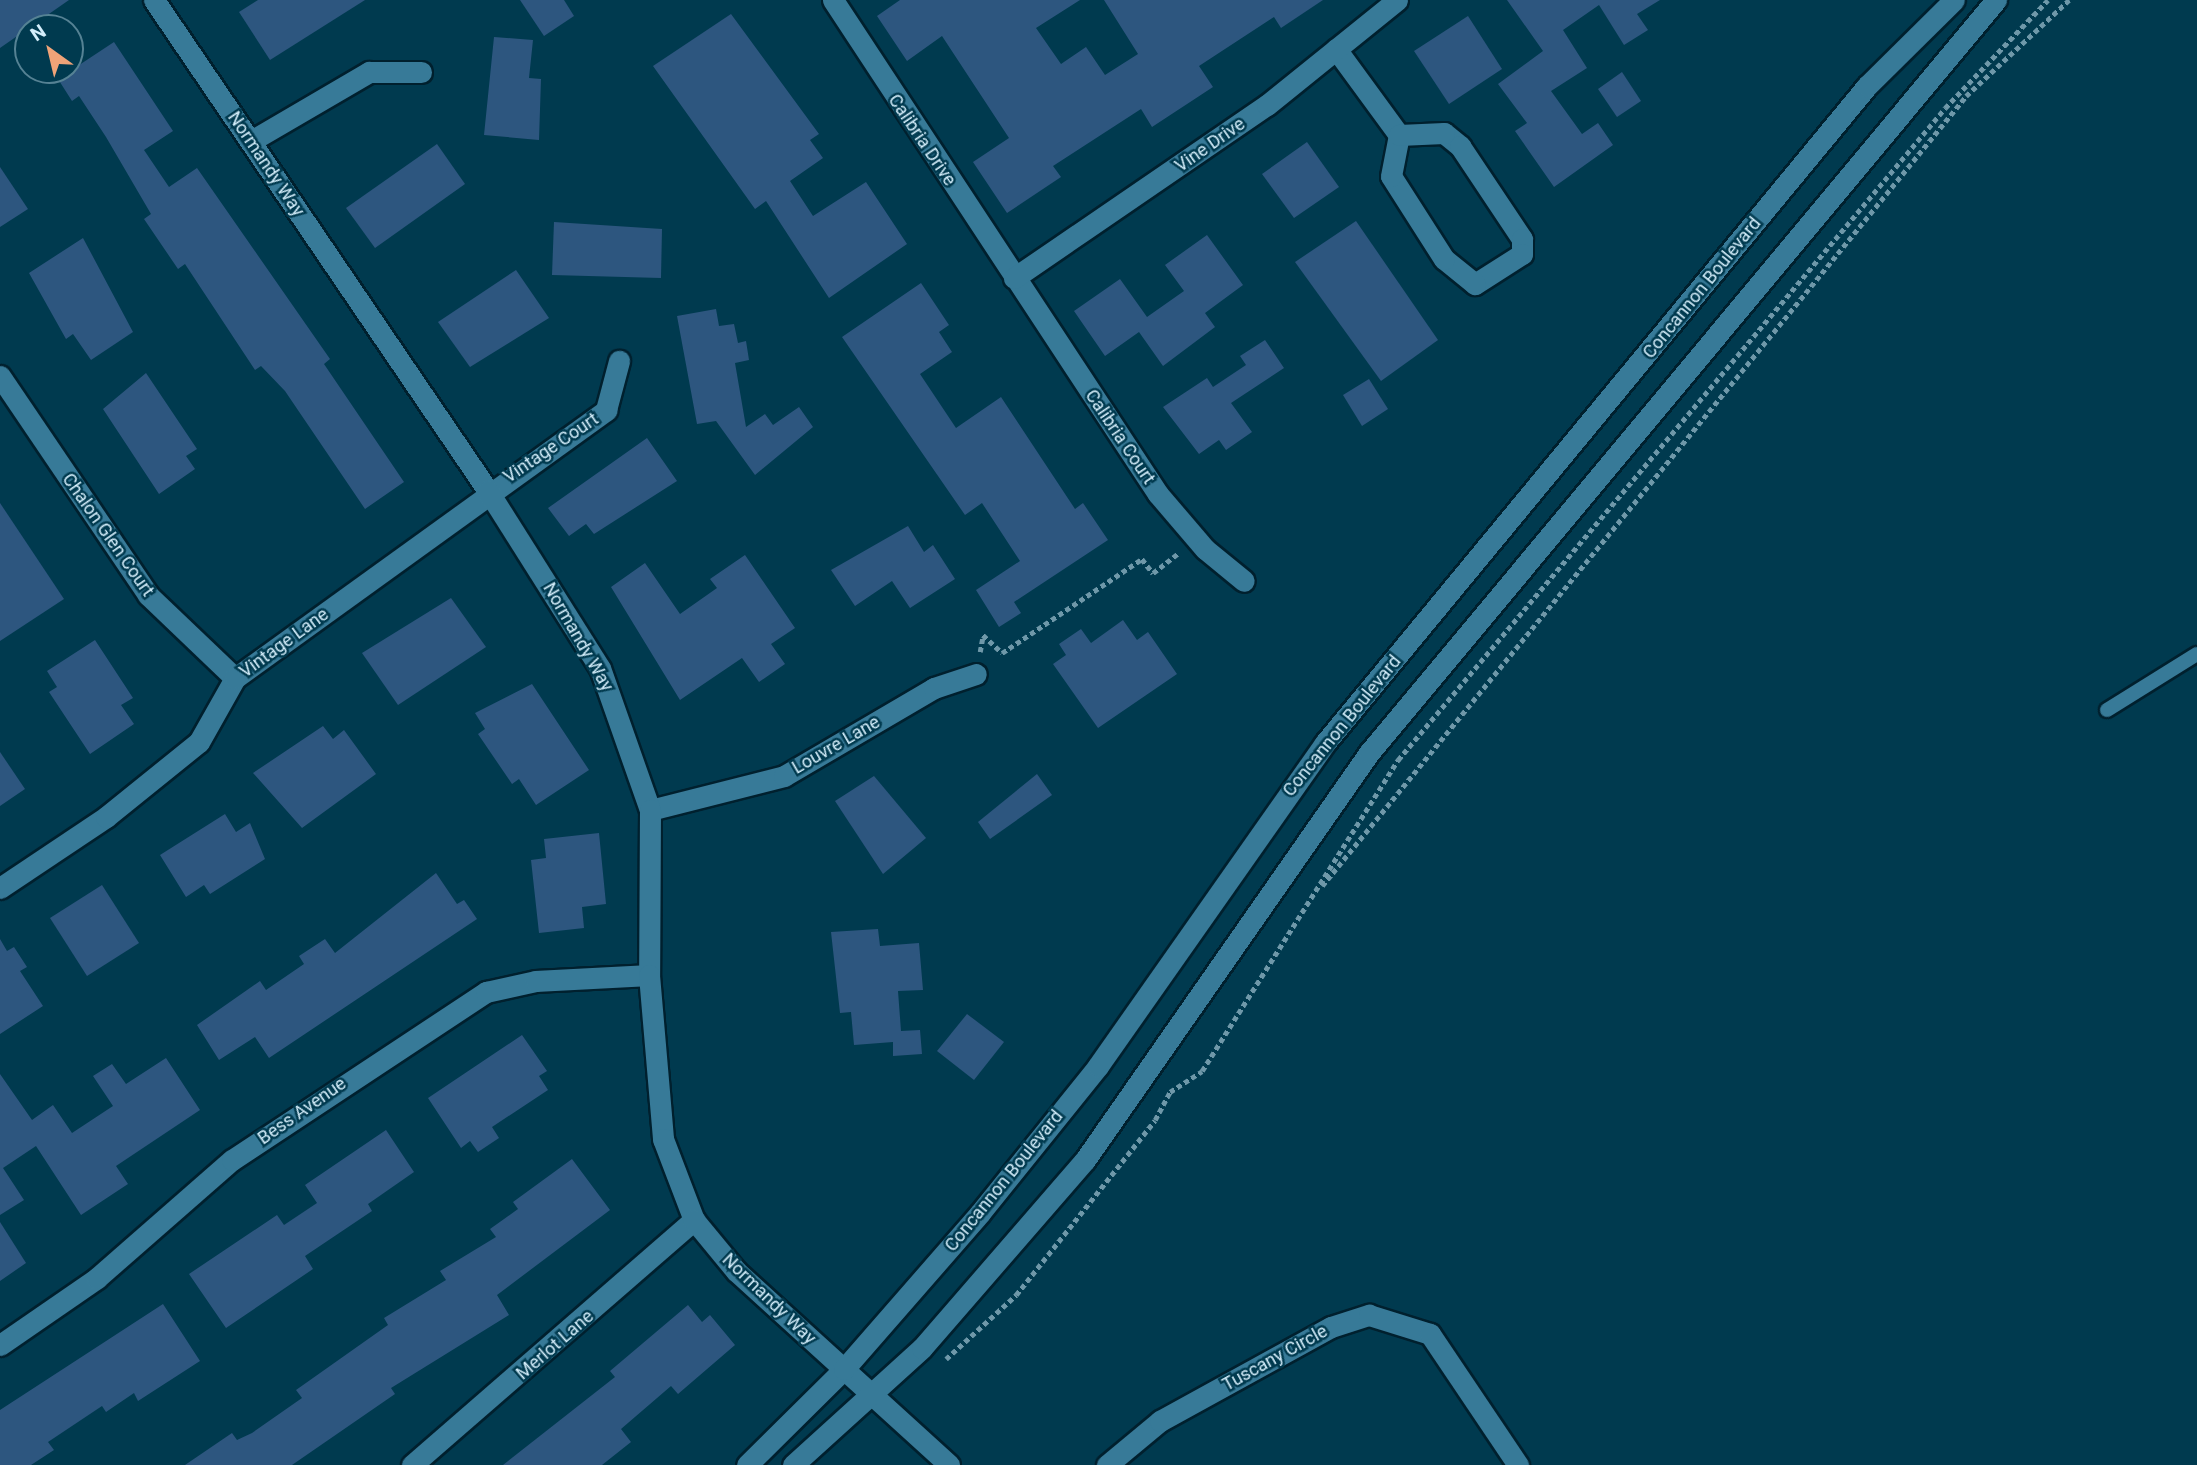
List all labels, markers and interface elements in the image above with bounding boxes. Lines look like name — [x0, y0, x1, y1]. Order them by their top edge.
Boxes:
north arrow — [14, 14, 84, 84]
text: N — [26, 20, 50, 46]
street label: Calibria Drive — [884, 90, 960, 190]
street label: Normandy Way — [223, 108, 309, 220]
street label: Vine Drive — [1171, 113, 1249, 177]
street label: Concannon Boulevard — [1638, 213, 1766, 363]
street label: Calibria Court — [1080, 386, 1160, 488]
street label: Vintage Court — [499, 408, 603, 488]
street label: Chalon Glen Court — [57, 469, 159, 601]
street label: Normandy Way — [538, 579, 618, 695]
street label: Vintage Lane — [235, 604, 333, 682]
street label: Concannon Boulevard — [1278, 651, 1406, 801]
street label: Louvre Lane — [788, 711, 884, 779]
street label: Bess Avenue — [254, 1073, 350, 1149]
street label: Concannon Boulevard — [940, 1106, 1068, 1256]
street label: Normandy Way — [718, 1249, 820, 1349]
street label: Merlot Lane — [512, 1306, 598, 1384]
street label: Tuscany Circle — [1219, 1320, 1331, 1396]

